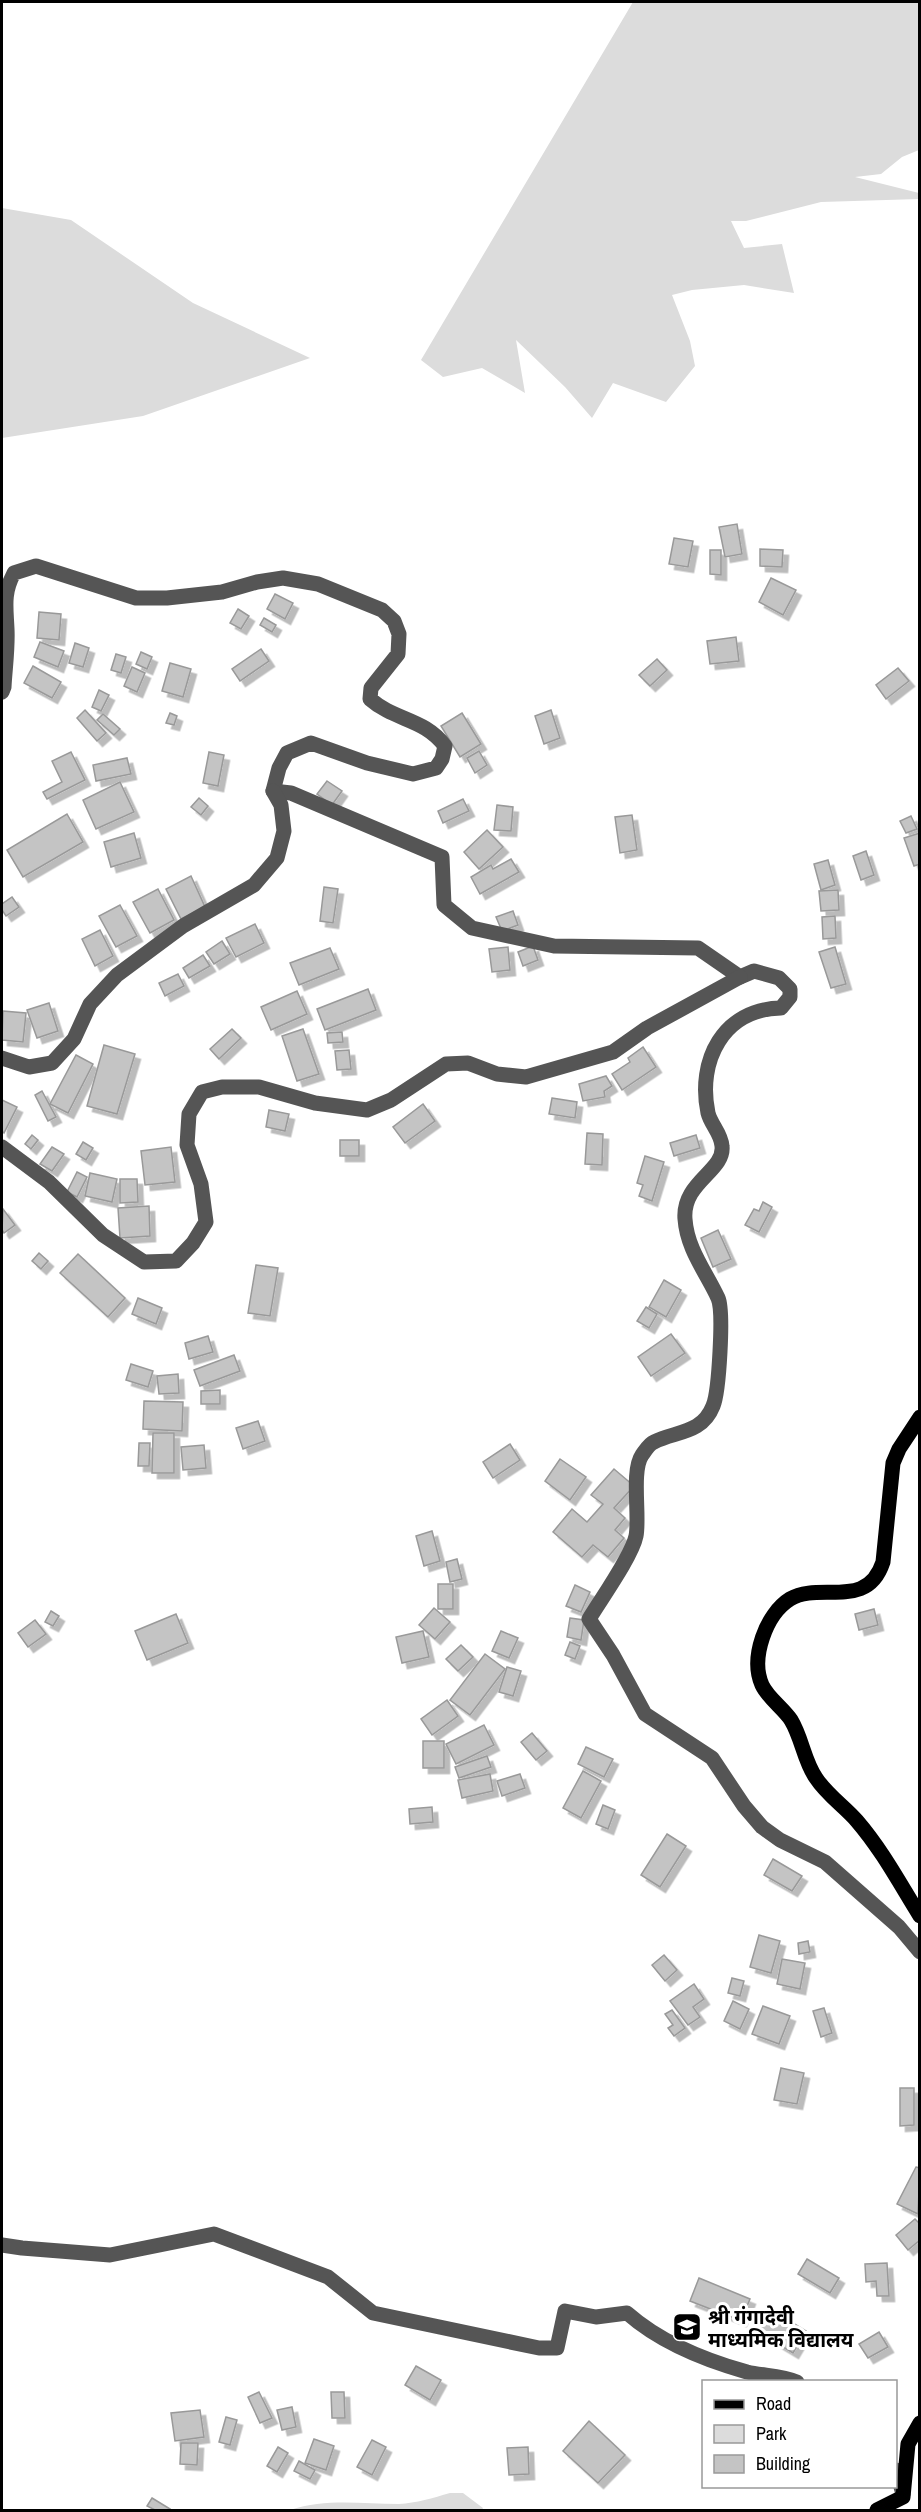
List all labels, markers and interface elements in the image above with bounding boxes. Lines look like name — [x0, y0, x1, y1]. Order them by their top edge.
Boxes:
place label: श्री गंगादेवी माध्यमिक विद्यालय — [708, 2303, 854, 2353]
school or university icon: श्री गंगादेवी माध्यमिक विद्यालय — [671, 2311, 703, 2343]
legend — [702, 2380, 897, 2488]
text: Road — [756, 2391, 791, 2416]
text: Park — [756, 2421, 787, 2446]
text: Building — [756, 2451, 811, 2476]

